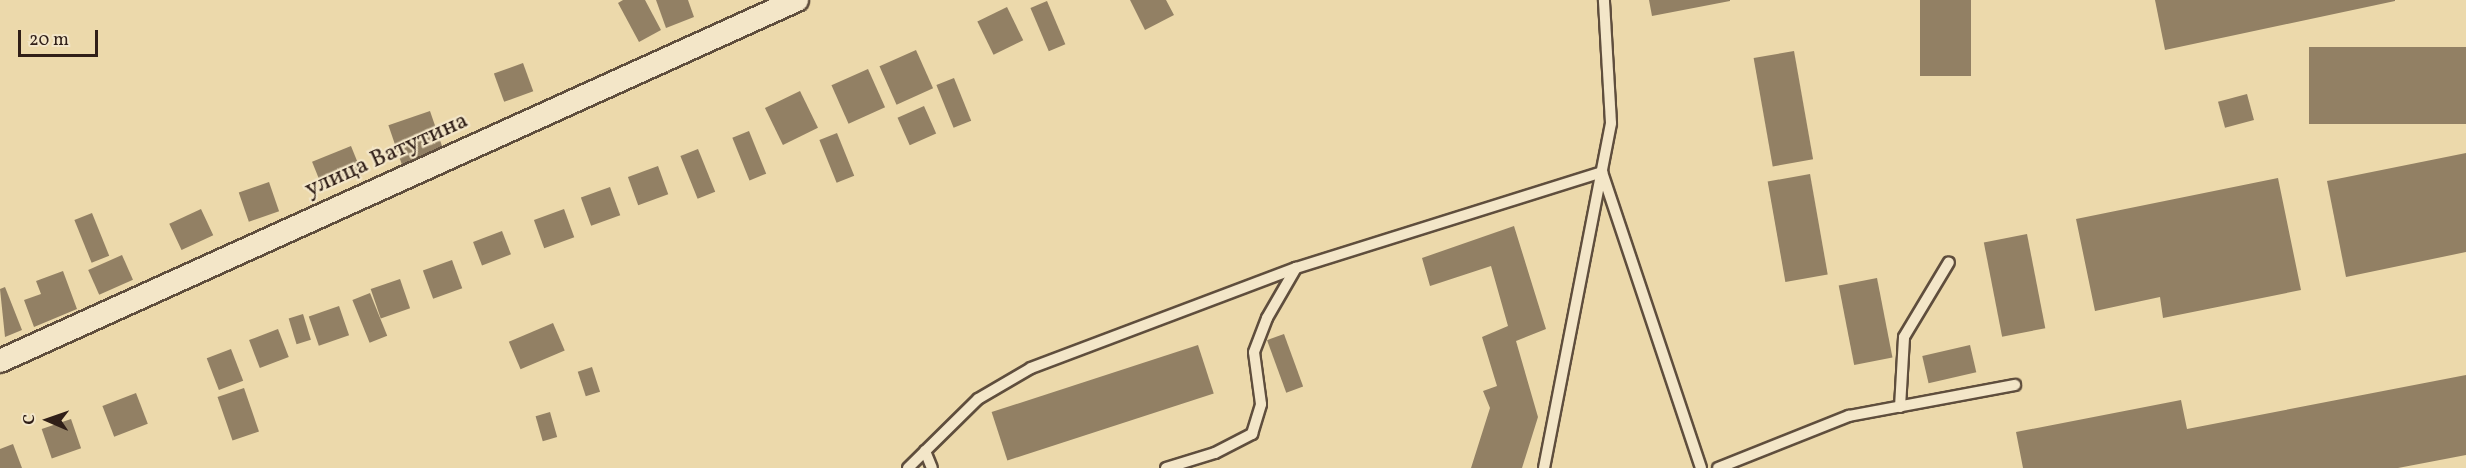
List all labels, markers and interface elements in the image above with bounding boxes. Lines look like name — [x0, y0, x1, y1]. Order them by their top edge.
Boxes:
scale bar — [21, 18, 100, 56]
text: 20 m — [29, 28, 69, 53]
street label: улица Ватутина — [301, 107, 473, 205]
north arrow — [18, 390, 78, 450]
text: С — [19, 414, 41, 425]

